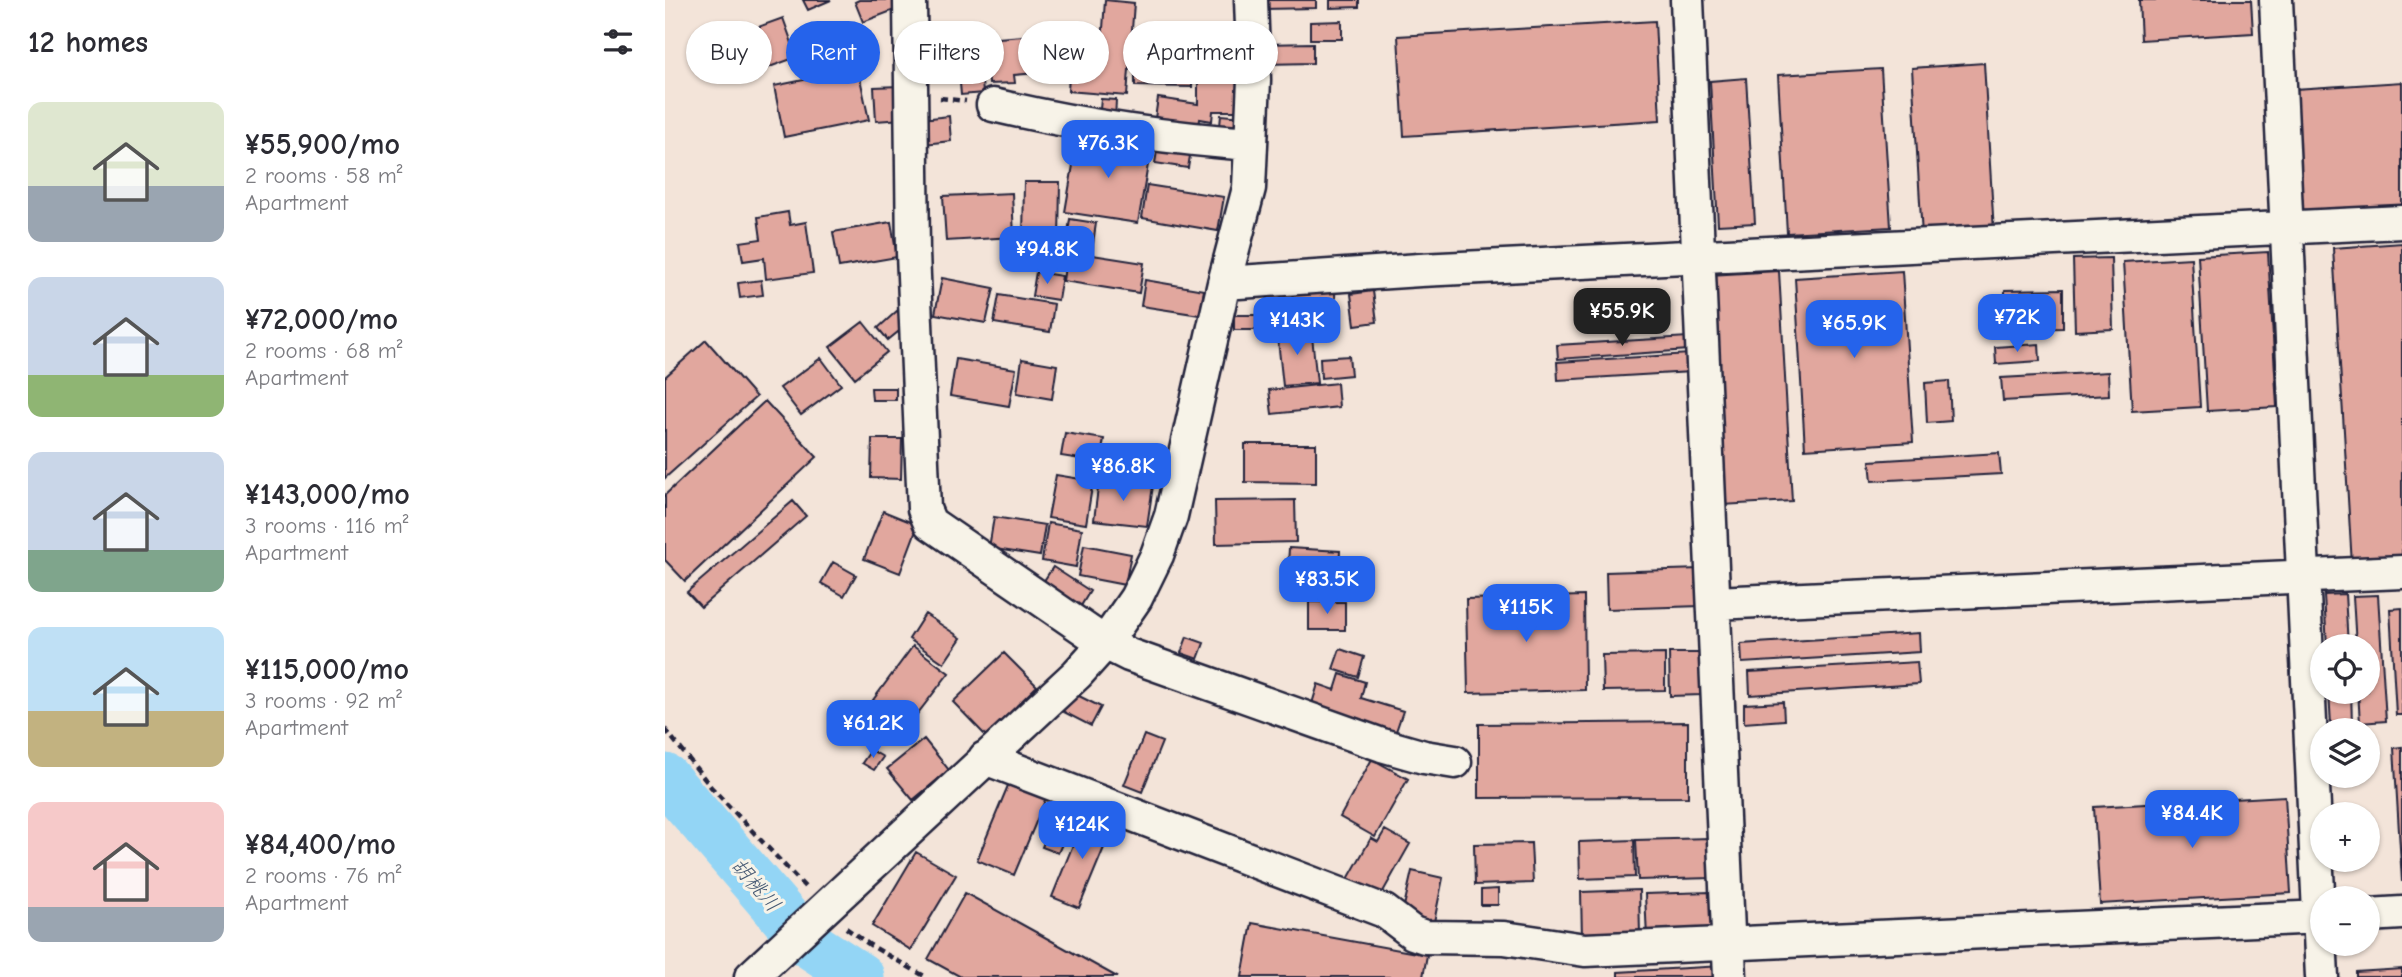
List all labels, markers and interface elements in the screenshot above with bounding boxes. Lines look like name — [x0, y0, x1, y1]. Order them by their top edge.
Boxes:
chip: Buy — [686, 21, 772, 84]
chip: Rent — [786, 21, 880, 84]
chip: Filters — [894, 21, 1004, 84]
chip: New — [1018, 21, 1109, 84]
chip: Apartment — [1123, 21, 1278, 84]
icon: filters — [599, 23, 637, 61]
text: 12 homes — [28, 25, 148, 60]
pin: ¥76.3K — [1051, 120, 1165, 180]
text: ¥55,900/mo — [245, 127, 400, 162]
text: ¥76.3K — [1077, 129, 1139, 156]
icon: home — [84, 130, 168, 214]
text: 2 rooms · 58 m² — [245, 162, 403, 189]
text: Apartment — [245, 189, 348, 216]
pin: ¥94.8K — [990, 226, 1104, 286]
text: ¥94.8K — [1015, 235, 1079, 262]
pin: ¥55.9K — [1565, 288, 1679, 348]
pin: ¥72K — [1976, 294, 2058, 354]
text: ¥55.9K — [1590, 297, 1654, 324]
pin: ¥143K — [1248, 298, 1346, 357]
pin: ¥65.9K — [1797, 300, 1911, 360]
text: ¥72,000/mo — [245, 302, 398, 337]
text: ¥72K — [1994, 303, 2040, 330]
icon: home — [84, 305, 168, 389]
text: ¥143K — [1269, 306, 1325, 333]
text: ¥65.9K — [1822, 309, 1886, 336]
text: 2 rooms · 68 m² — [245, 337, 403, 364]
text: Apartment — [245, 364, 348, 391]
pin: ¥86.8K — [1066, 444, 1180, 503]
text: ¥86.8K — [1091, 452, 1155, 479]
text: ¥143,000/mo — [245, 477, 410, 512]
icon: home — [84, 480, 168, 564]
text: 3 rooms · 116 m² — [245, 512, 409, 539]
text: Apartment — [245, 539, 348, 566]
pin: ¥83.5K — [1270, 556, 1384, 616]
text: ¥83.5K — [1295, 565, 1359, 592]
pin: ¥115K — [1477, 584, 1575, 644]
text: ¥115K — [1499, 593, 1553, 620]
map controls — [2310, 634, 2380, 956]
button: locate — [2310, 634, 2380, 704]
text: ¥115,000/mo — [245, 652, 409, 687]
icon: home — [84, 655, 168, 739]
text: 3 rooms · 92 m² — [245, 687, 402, 714]
pin: ¥61.2K — [816, 700, 930, 760]
text: ¥61.2K — [843, 709, 903, 736]
text: Apartment — [245, 714, 348, 741]
button: layers — [2310, 718, 2380, 788]
pin: ¥84.4K — [2135, 790, 2249, 850]
text: ¥84.4K — [2161, 799, 2223, 826]
pin: ¥124K — [1033, 802, 1131, 861]
button: + — [2310, 802, 2380, 872]
text: ¥124K — [1055, 810, 1109, 837]
text: ¥84,400/mo — [245, 827, 396, 862]
icon: home — [84, 830, 168, 914]
water label: 胡桃川 — [726, 853, 786, 917]
text: 2 rooms · 76 m² — [245, 862, 401, 889]
button: − — [2310, 886, 2380, 956]
text: Apartment — [245, 889, 348, 916]

